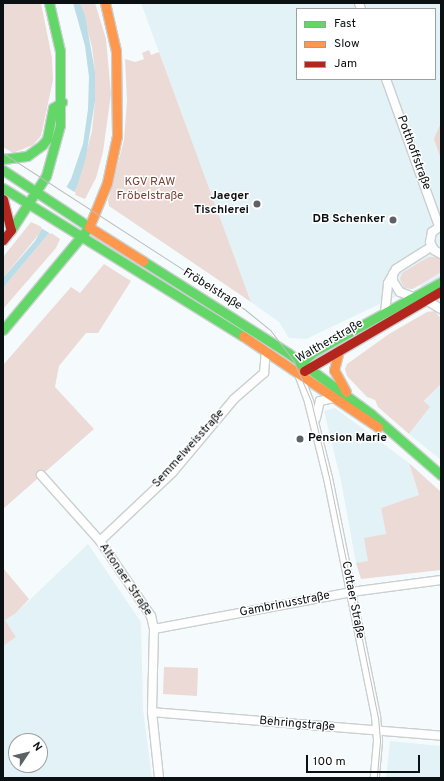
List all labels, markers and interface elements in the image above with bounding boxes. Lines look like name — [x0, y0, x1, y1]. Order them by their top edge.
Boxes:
legend — [296, 8, 436, 80]
text: Fast — [334, 16, 356, 32]
text: Slow — [334, 36, 360, 52]
text: Jam — [334, 56, 357, 72]
street label: Potthoffstraße — [393, 114, 433, 192]
park label: KGV RAW Fröbelstraße — [116, 176, 184, 204]
place label: Jaeger Tischlerei — [194, 190, 249, 218]
marker: Jaeger Tischlerei — [252, 199, 262, 209]
place label: DB Schenker — [312, 213, 385, 227]
marker: DB Schenker — [388, 215, 398, 225]
street label: Fröbelstraße — [180, 266, 244, 314]
street label: Waltherstraße — [294, 317, 366, 367]
street label: Semmelweisstraße — [150, 407, 228, 491]
place label: Pension Marie — [308, 432, 387, 446]
marker: Pension Marie — [295, 434, 305, 444]
street label: Altonaer Straße — [95, 541, 155, 619]
street label: Cottaer Straße — [337, 560, 367, 640]
street label: Gambrinusstraße — [239, 589, 331, 621]
street label: Behringstraße — [258, 715, 336, 735]
north arrow — [8, 733, 48, 773]
text: N — [29, 739, 45, 754]
scale bar — [308, 747, 422, 773]
text: 100 m — [313, 754, 346, 770]

